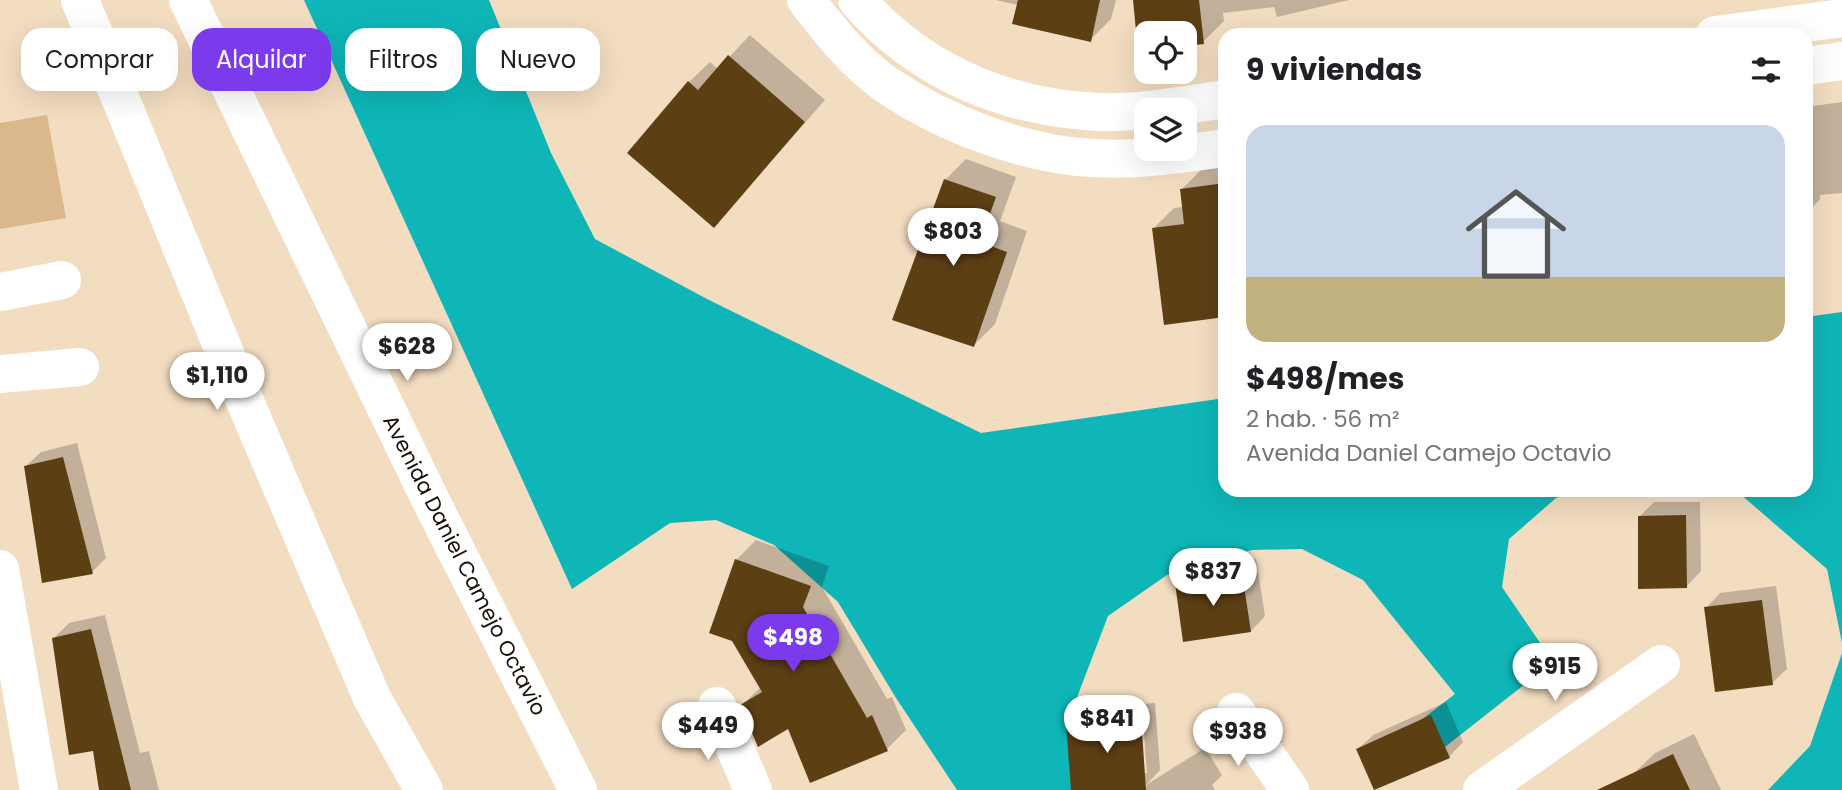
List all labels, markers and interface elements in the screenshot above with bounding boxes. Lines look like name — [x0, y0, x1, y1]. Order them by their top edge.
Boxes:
map controls — [1134, 21, 1197, 161]
button: locate — [1134, 21, 1197, 84]
chip: Comprar — [21, 28, 178, 91]
chip: Alquilar — [192, 28, 331, 91]
chip: Filtros — [345, 28, 462, 91]
chip: Nuevo — [476, 28, 600, 91]
text: 9 viviendas — [1246, 48, 1422, 91]
icon: filters — [1747, 51, 1785, 89]
button: layers — [1134, 98, 1197, 161]
icon: home — [1453, 171, 1579, 297]
pin: $803 — [912, 208, 994, 268]
text: $803 — [924, 215, 982, 247]
pin: $628 — [366, 324, 448, 383]
text: $628 — [378, 330, 436, 362]
pin: $1,110 — [160, 352, 274, 412]
text: $498/mes — [1246, 357, 1405, 400]
text: $1,110 — [186, 359, 248, 391]
text: 2 hab. · 56 m² — [1246, 403, 1400, 435]
street label: Avenida Daniel Camejo Octavio — [376, 410, 554, 720]
text: Avenida Daniel Camejo Octavio — [1246, 437, 1612, 469]
pin: $837 — [1172, 548, 1254, 608]
text: $837 — [1185, 555, 1241, 587]
pin: $498 — [752, 614, 834, 674]
text: $498 — [763, 621, 823, 653]
pin: $915 — [1514, 644, 1596, 703]
text: $915 — [1529, 650, 1581, 682]
pin: $841 — [1066, 696, 1148, 755]
pin: $449 — [667, 702, 749, 762]
text: $841 — [1080, 702, 1134, 734]
pin: $938 — [1197, 708, 1279, 768]
text: $449 — [678, 709, 738, 741]
text: $938 — [1209, 715, 1267, 747]

